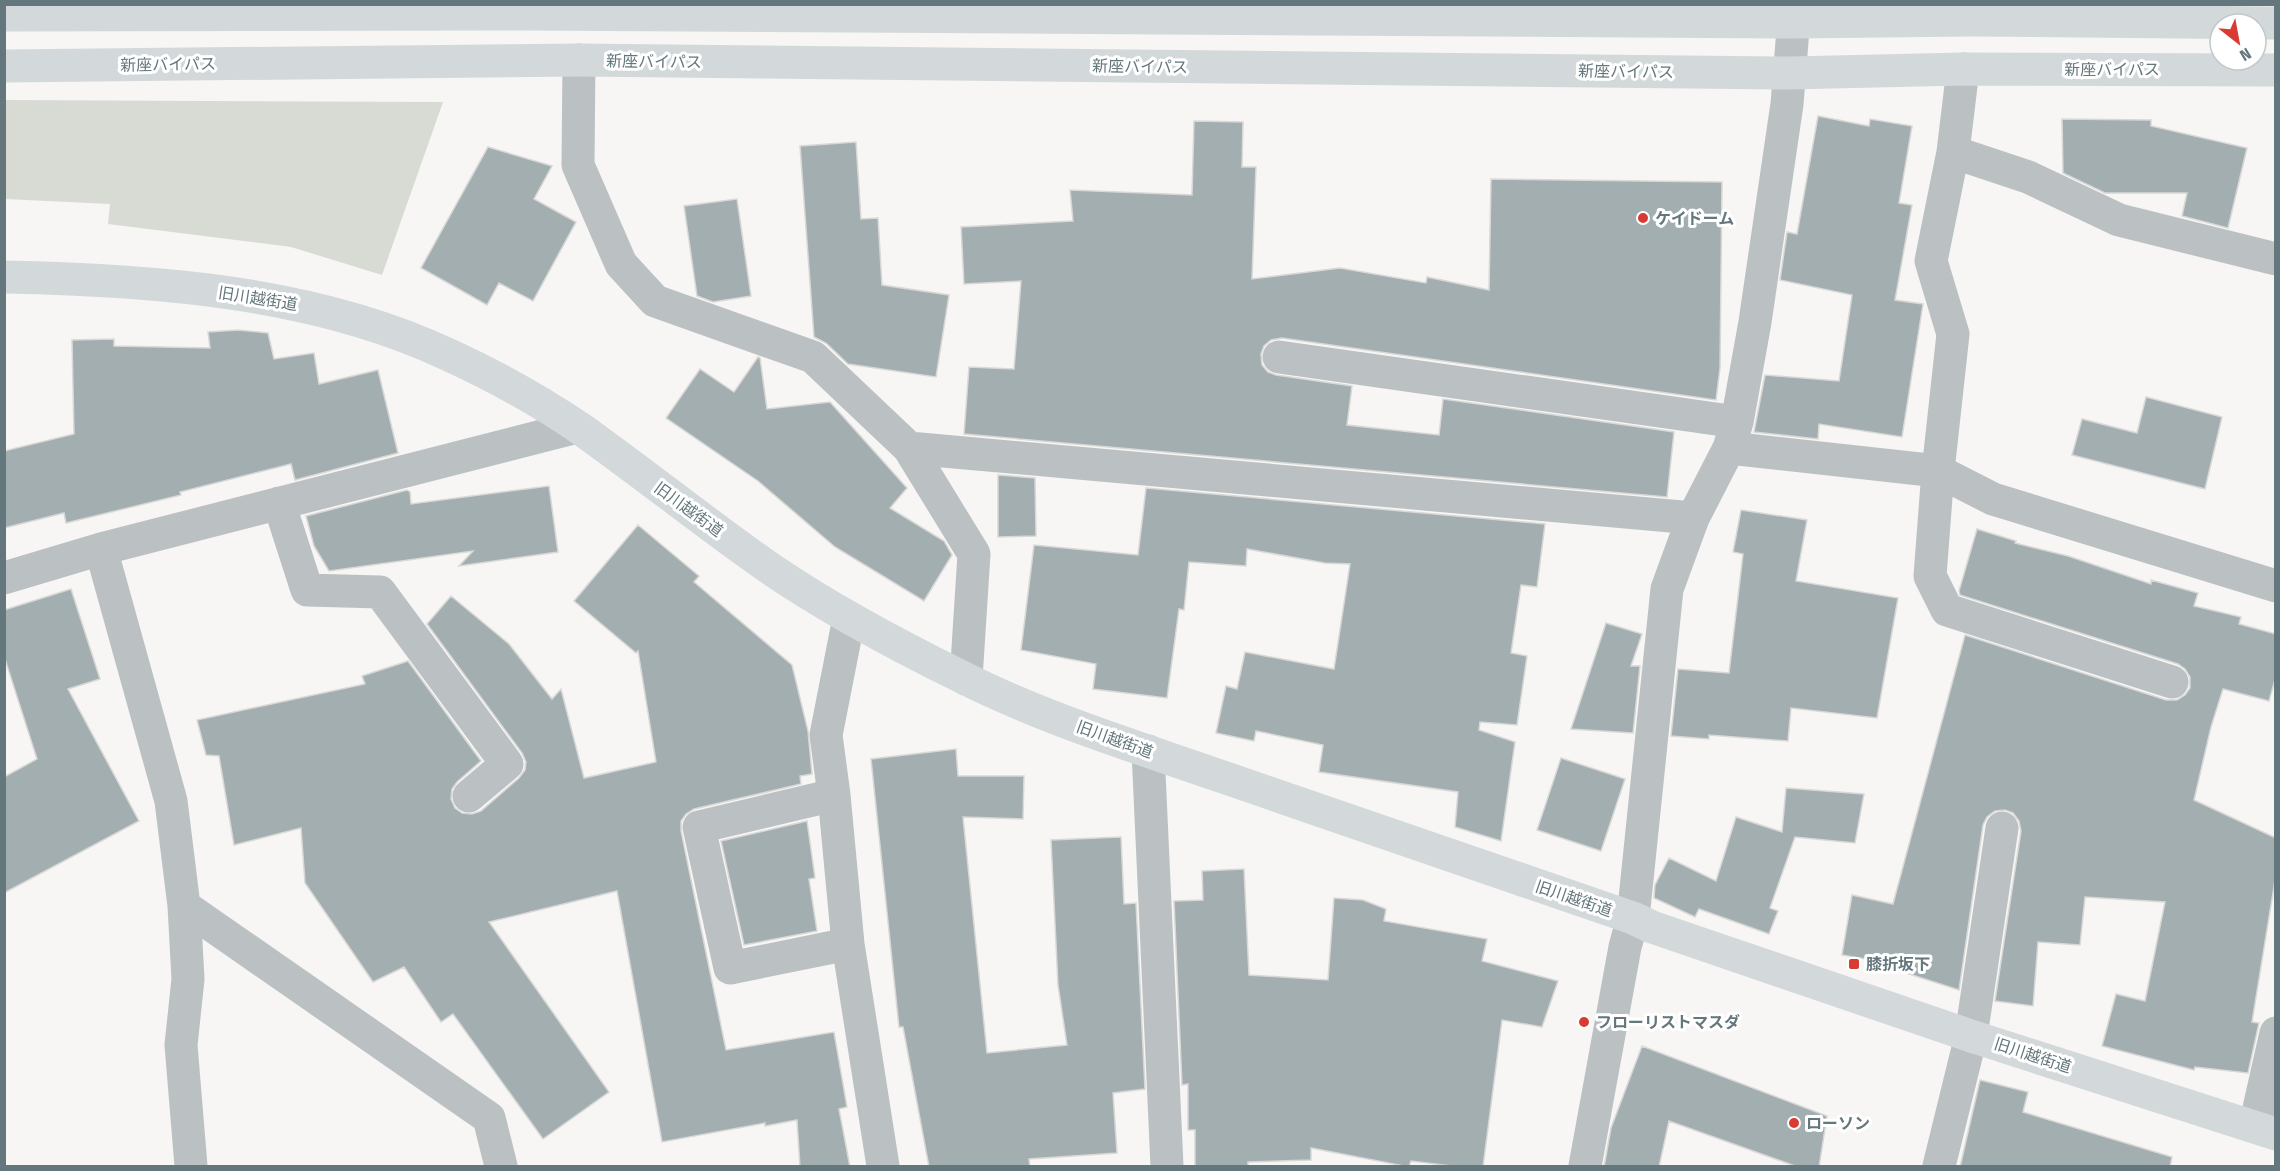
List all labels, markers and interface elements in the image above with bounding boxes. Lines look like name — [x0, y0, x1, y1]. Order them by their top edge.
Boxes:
north arrow — [2208, 12, 2268, 72]
text: N — [2236, 44, 2254, 65]
street label: 新座バイパス — [606, 51, 702, 72]
street label: 新座バイパス — [120, 54, 216, 75]
street label: 新座バイパス — [1092, 56, 1188, 77]
street label: 新座バイパス — [2064, 60, 2160, 79]
street label: 新座バイパス — [1578, 61, 1674, 82]
place label: ケイドーム — [1655, 209, 1734, 228]
marker: ケイドーム — [1636, 211, 1650, 225]
street label: 旧川越街道 — [217, 283, 299, 314]
street label: 旧川越街道 — [651, 478, 727, 541]
street label: 旧川越街道 — [1074, 717, 1156, 762]
street label: 旧川越街道 — [1533, 876, 1615, 920]
place label: 膝折坂下 — [1866, 955, 1930, 974]
marker: 膝折坂下 — [1847, 957, 1861, 971]
place label: フローリストマスダ — [1596, 1013, 1740, 1032]
marker: フローリストマスダ — [1577, 1015, 1591, 1029]
street label: 旧川越街道 — [1992, 1034, 2074, 1077]
place label: ローソン — [1806, 1114, 1870, 1133]
marker: ローソン — [1787, 1116, 1801, 1130]

